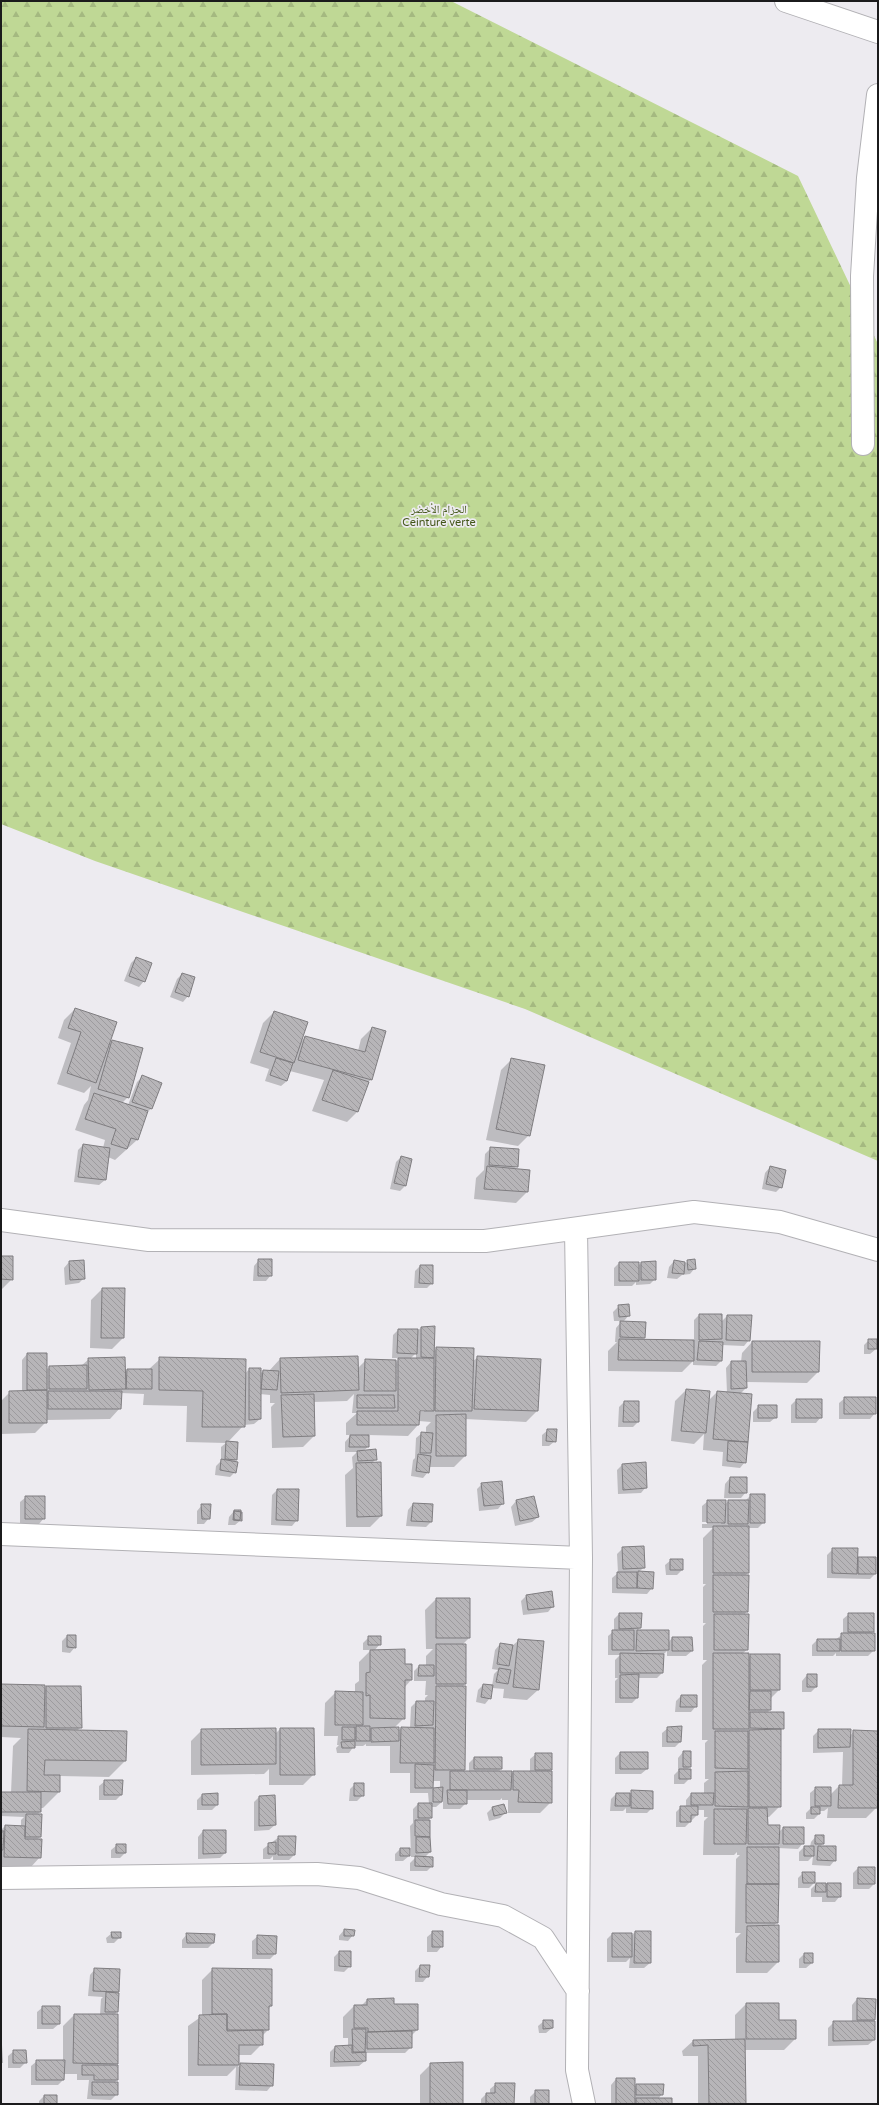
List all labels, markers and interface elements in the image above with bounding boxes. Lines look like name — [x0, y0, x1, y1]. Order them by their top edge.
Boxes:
park label: الحزام الأخضر Ceinture verte — [402, 503, 476, 529]

